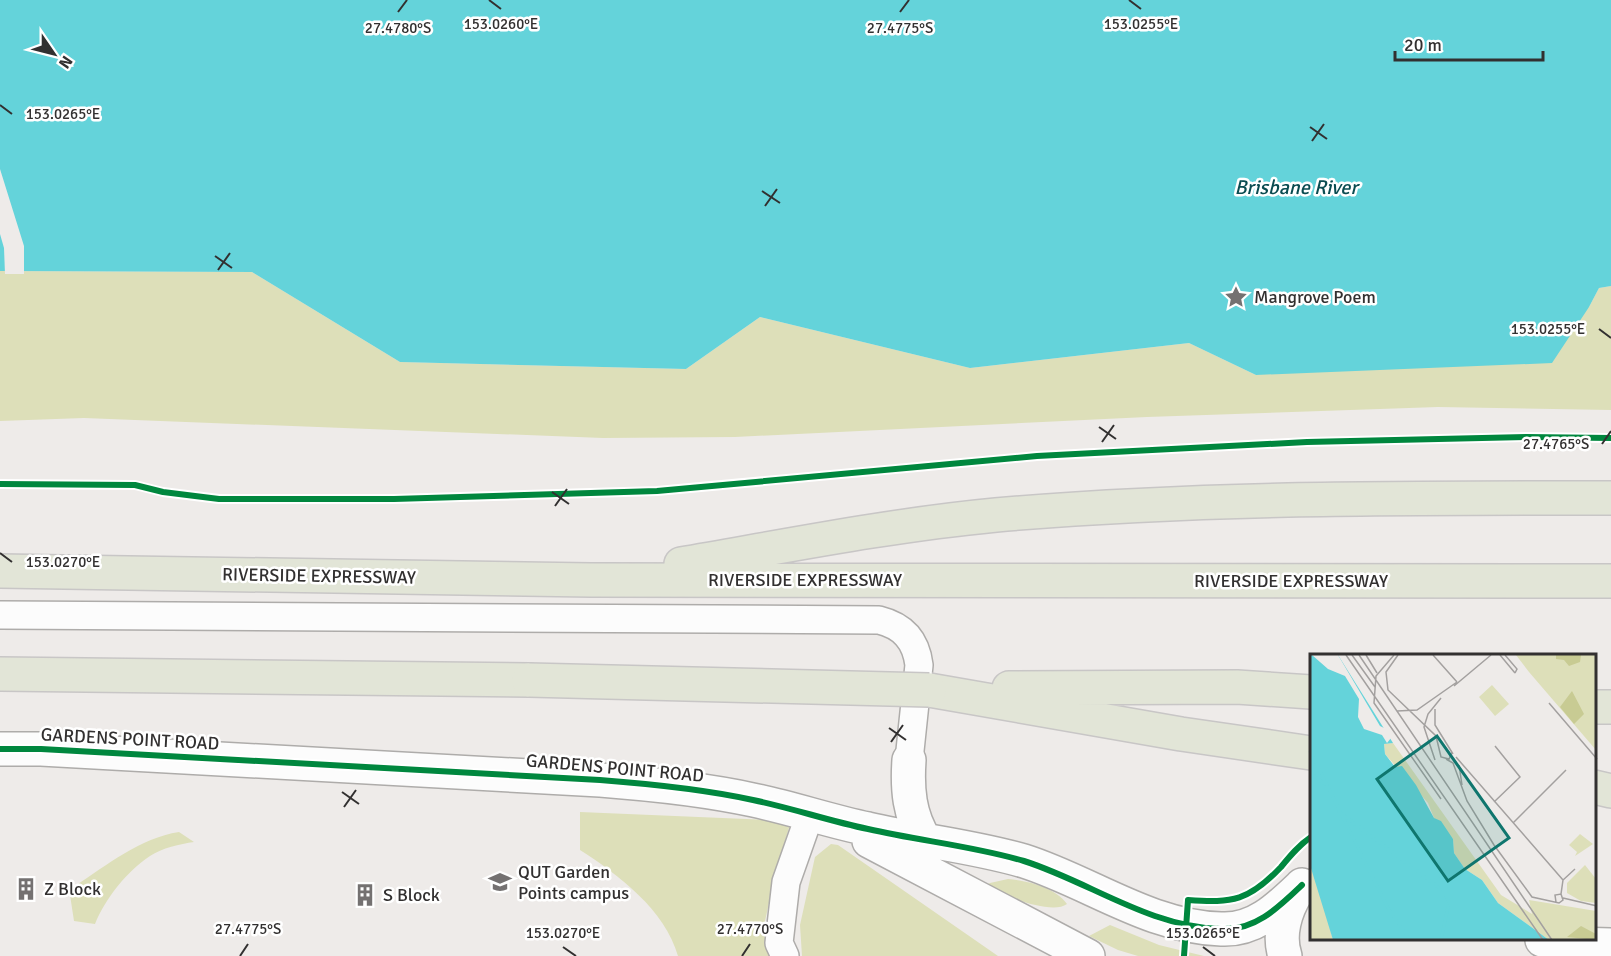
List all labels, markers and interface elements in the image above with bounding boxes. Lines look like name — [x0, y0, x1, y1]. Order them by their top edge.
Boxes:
text: 153.0260°E — [464, 15, 538, 33]
text: 153.0255°E — [1104, 15, 1178, 33]
text: 27.4780°S — [365, 19, 431, 37]
text: 27.4775°S — [867, 19, 933, 37]
north arrow — [24, 24, 84, 84]
scale bar — [1395, 24, 1544, 62]
text: 20 m — [1404, 34, 1442, 56]
text: N — [54, 52, 77, 72]
text: 153.0265°E — [26, 105, 100, 123]
water label: Brisbane River — [1234, 175, 1360, 200]
place icon: Mangrove Poem — [1223, 284, 1249, 310]
place label: Mangrove Poem — [1254, 286, 1376, 308]
text: 153.0255°E — [1511, 320, 1585, 338]
text: 27.4765°S — [1523, 435, 1589, 453]
text: 153.0270°E — [26, 553, 100, 571]
street label: RIVERSIDE EXPRESSWAY — [222, 563, 416, 589]
street label: RIVERSIDE EXPRESSWAY — [708, 569, 902, 591]
street label: RIVERSIDE EXPRESSWAY — [1194, 570, 1388, 592]
inset map — [1310, 654, 1596, 941]
street label: GARDENS POINT ROAD — [40, 723, 220, 755]
street label: GARDENS POINT ROAD — [525, 749, 705, 787]
place label: QUT Garden Points campus — [518, 861, 629, 904]
school or university icon: QUT Garden Points campus — [487, 869, 513, 895]
building icon: Z Block — [13, 876, 39, 902]
place label: Z Block — [44, 878, 101, 900]
building icon: S Block — [352, 882, 378, 908]
place label: S Block — [383, 884, 440, 906]
text: 27.4775°S — [215, 920, 281, 938]
text: 27.4770°S — [717, 920, 783, 938]
text: 153.0270°E — [526, 924, 600, 942]
text: 153.0265°E — [1166, 924, 1240, 942]

